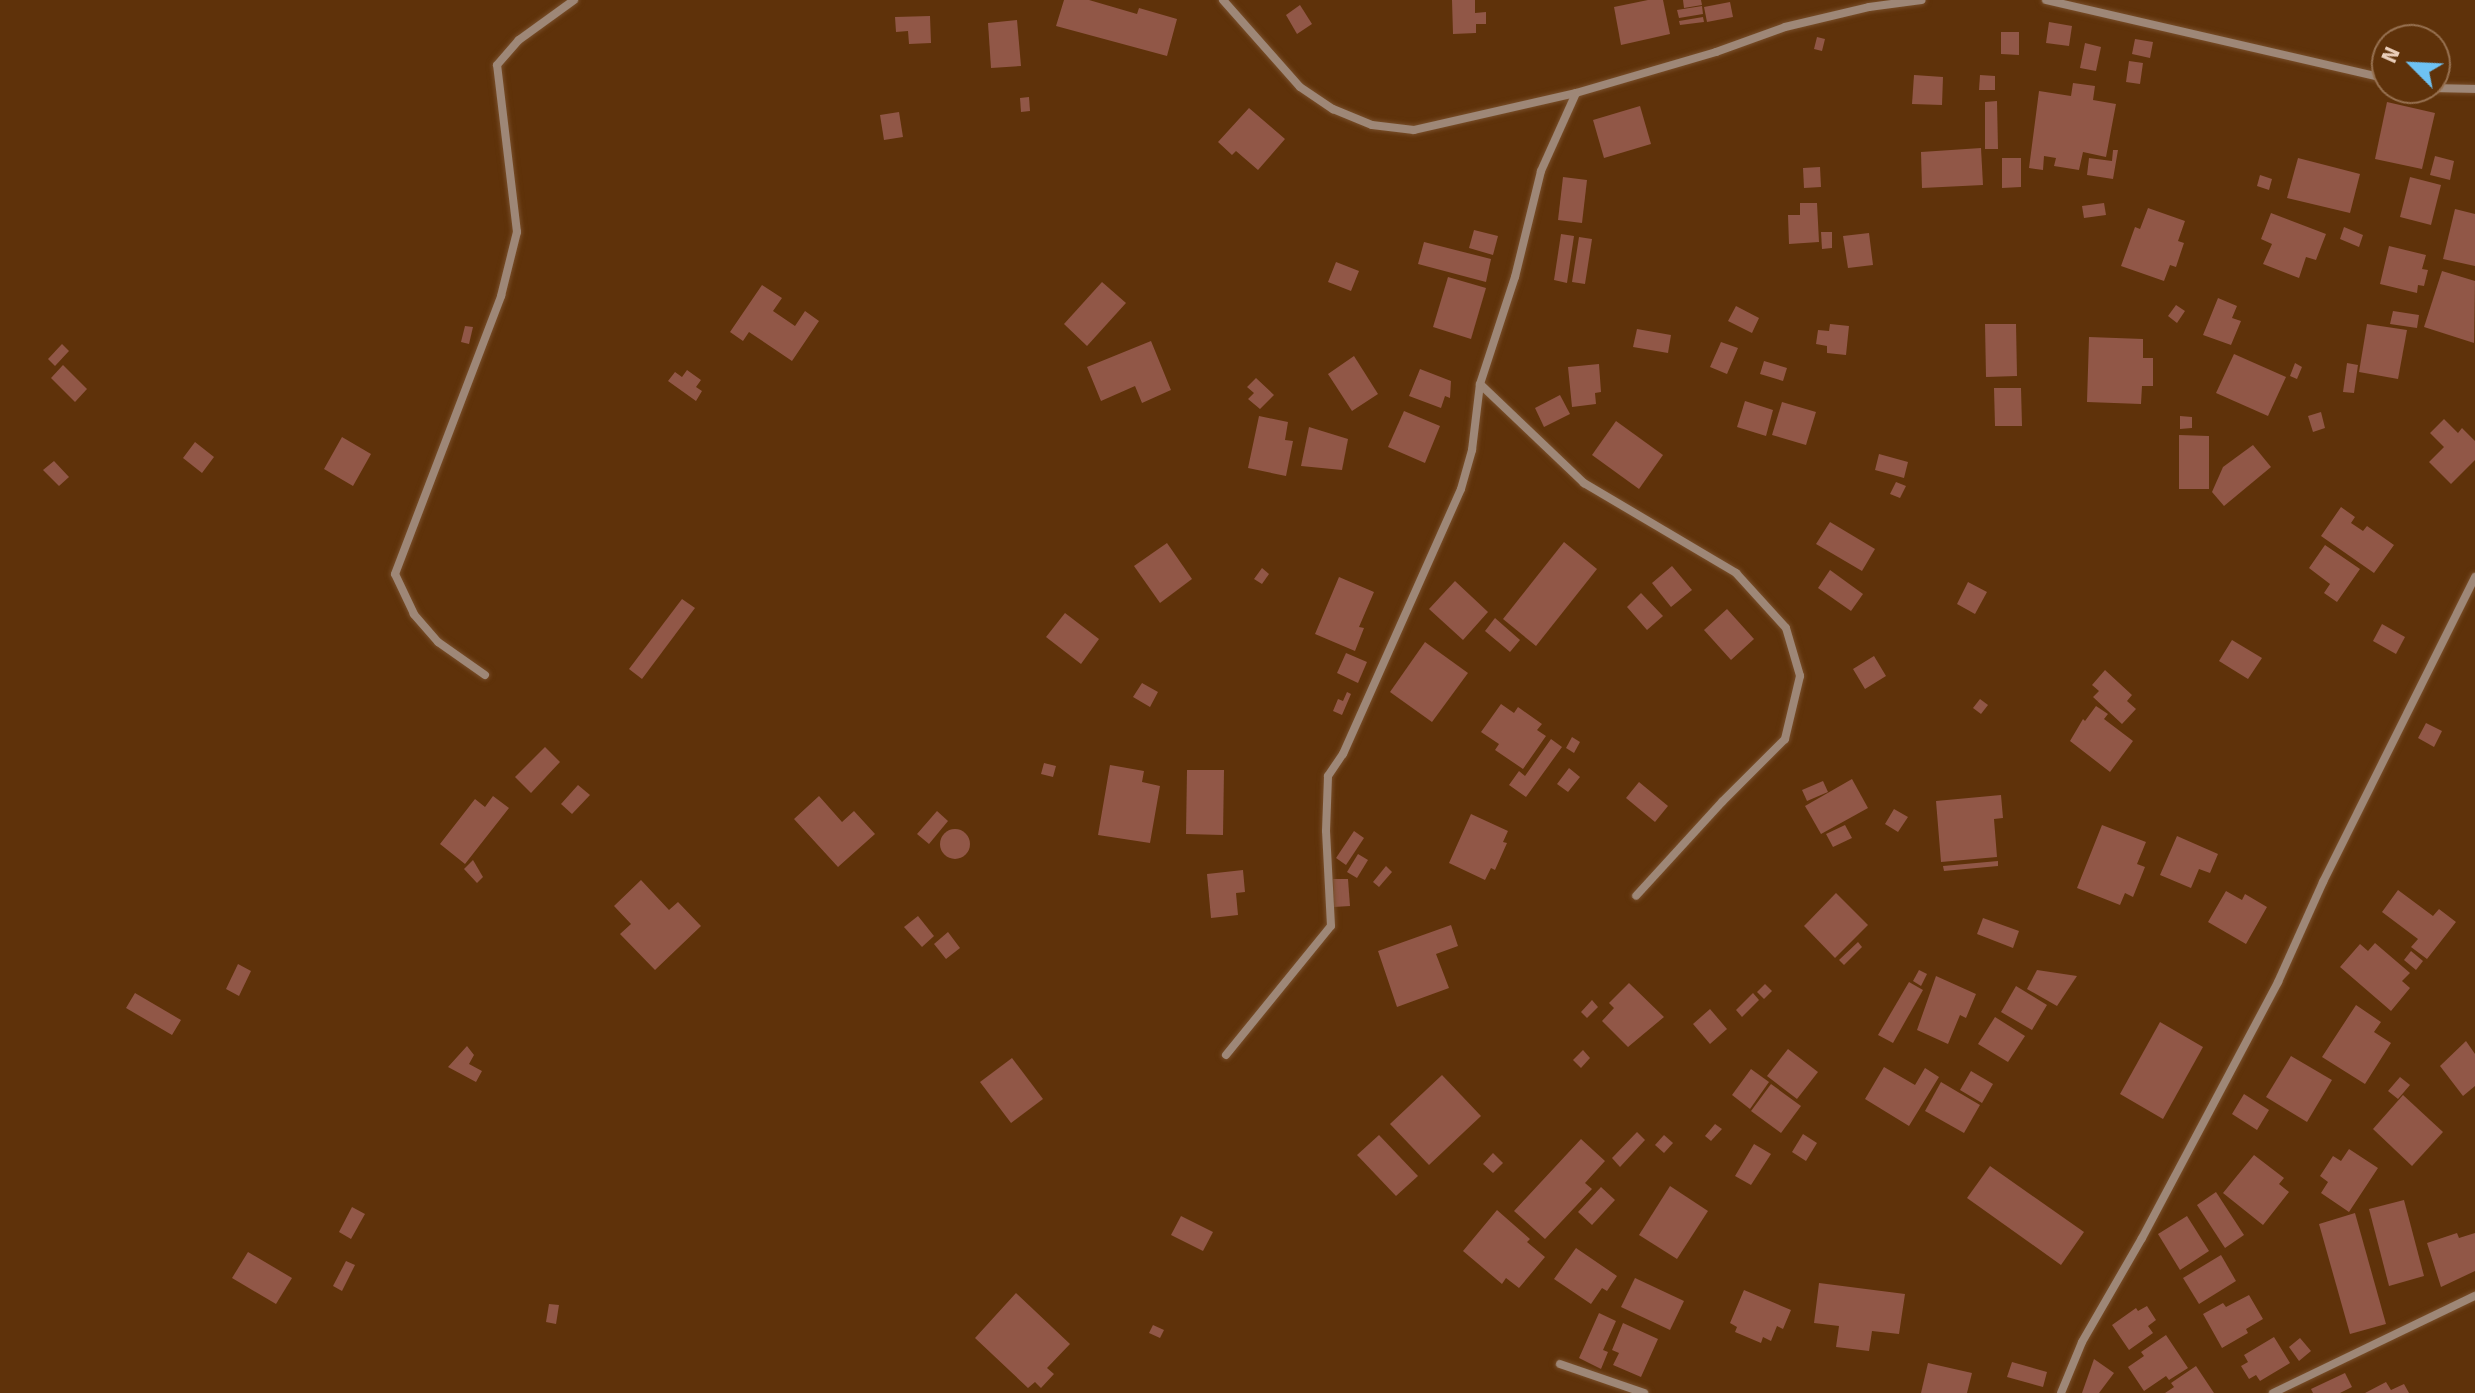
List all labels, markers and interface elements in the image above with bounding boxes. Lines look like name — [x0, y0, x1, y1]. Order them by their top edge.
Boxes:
north arrow — [2371, 24, 2451, 104]
text: N — [2375, 43, 2406, 67]

